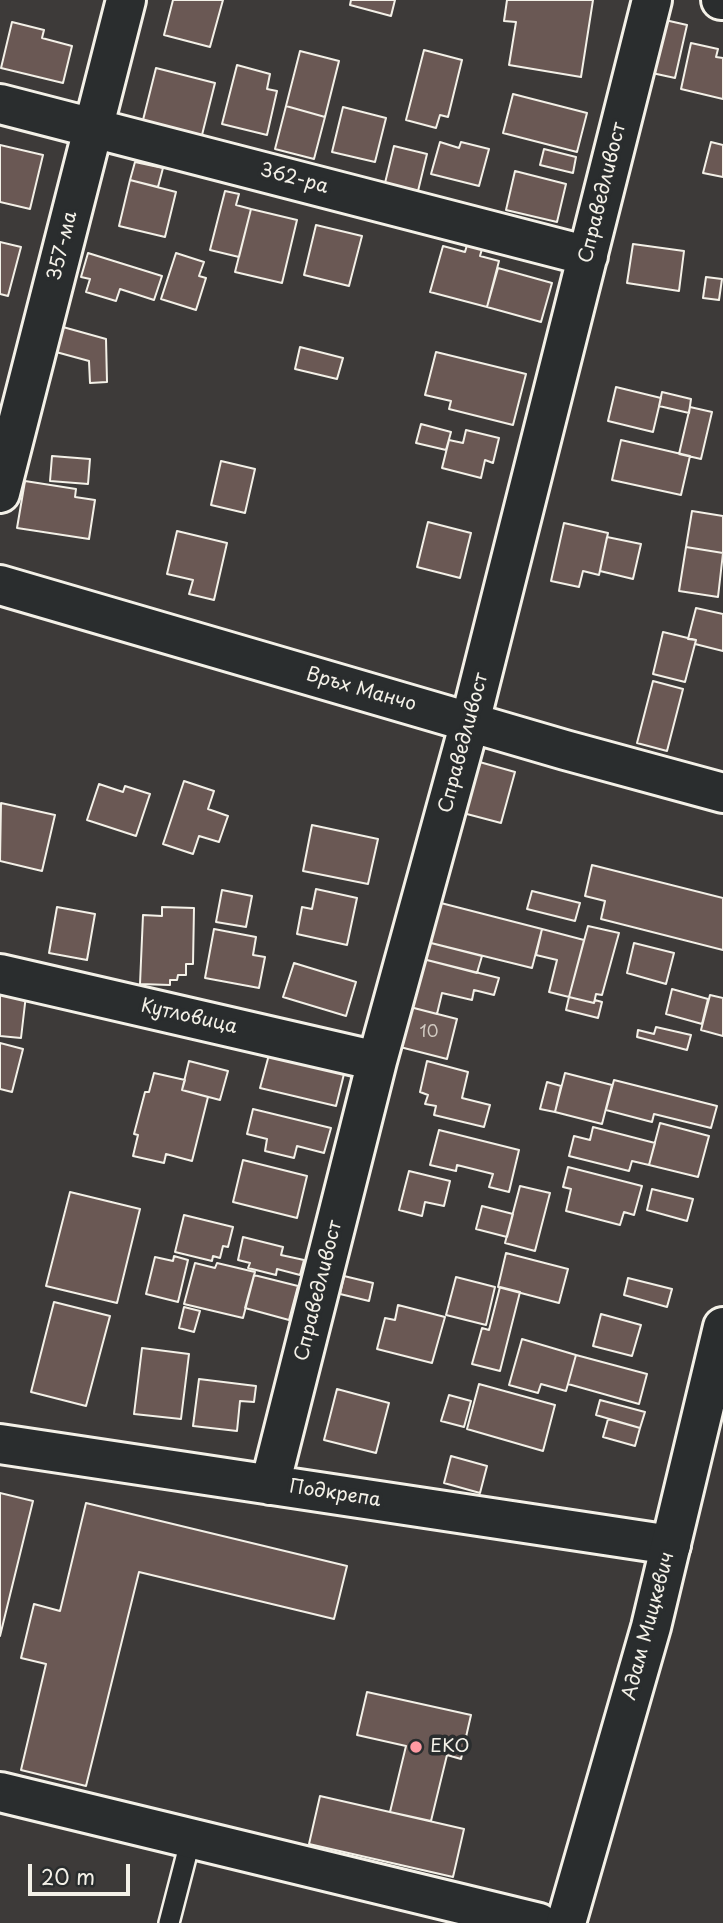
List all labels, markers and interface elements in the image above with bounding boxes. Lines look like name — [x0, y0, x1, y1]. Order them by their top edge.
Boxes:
street label: Справедливост — [575, 120, 631, 266]
street label: 362-ра — [257, 159, 331, 199]
street label: 357-ма — [43, 209, 83, 283]
street label: Връх Манчо — [303, 663, 419, 717]
street label: Справедливост — [434, 671, 494, 815]
street label: Кутловица — [139, 995, 239, 1039]
house number: 10 — [420, 1023, 438, 1043]
street label: Справедливост — [291, 1218, 347, 1364]
street label: Подкрепа — [288, 1476, 382, 1512]
street label: Адам Мицкевич — [618, 1549, 680, 1703]
place label: EKO — [430, 1736, 470, 1758]
marker: EKO — [408, 1739, 424, 1755]
scale bar — [32, 1850, 133, 1894]
text: 20 m — [41, 1860, 95, 1892]

